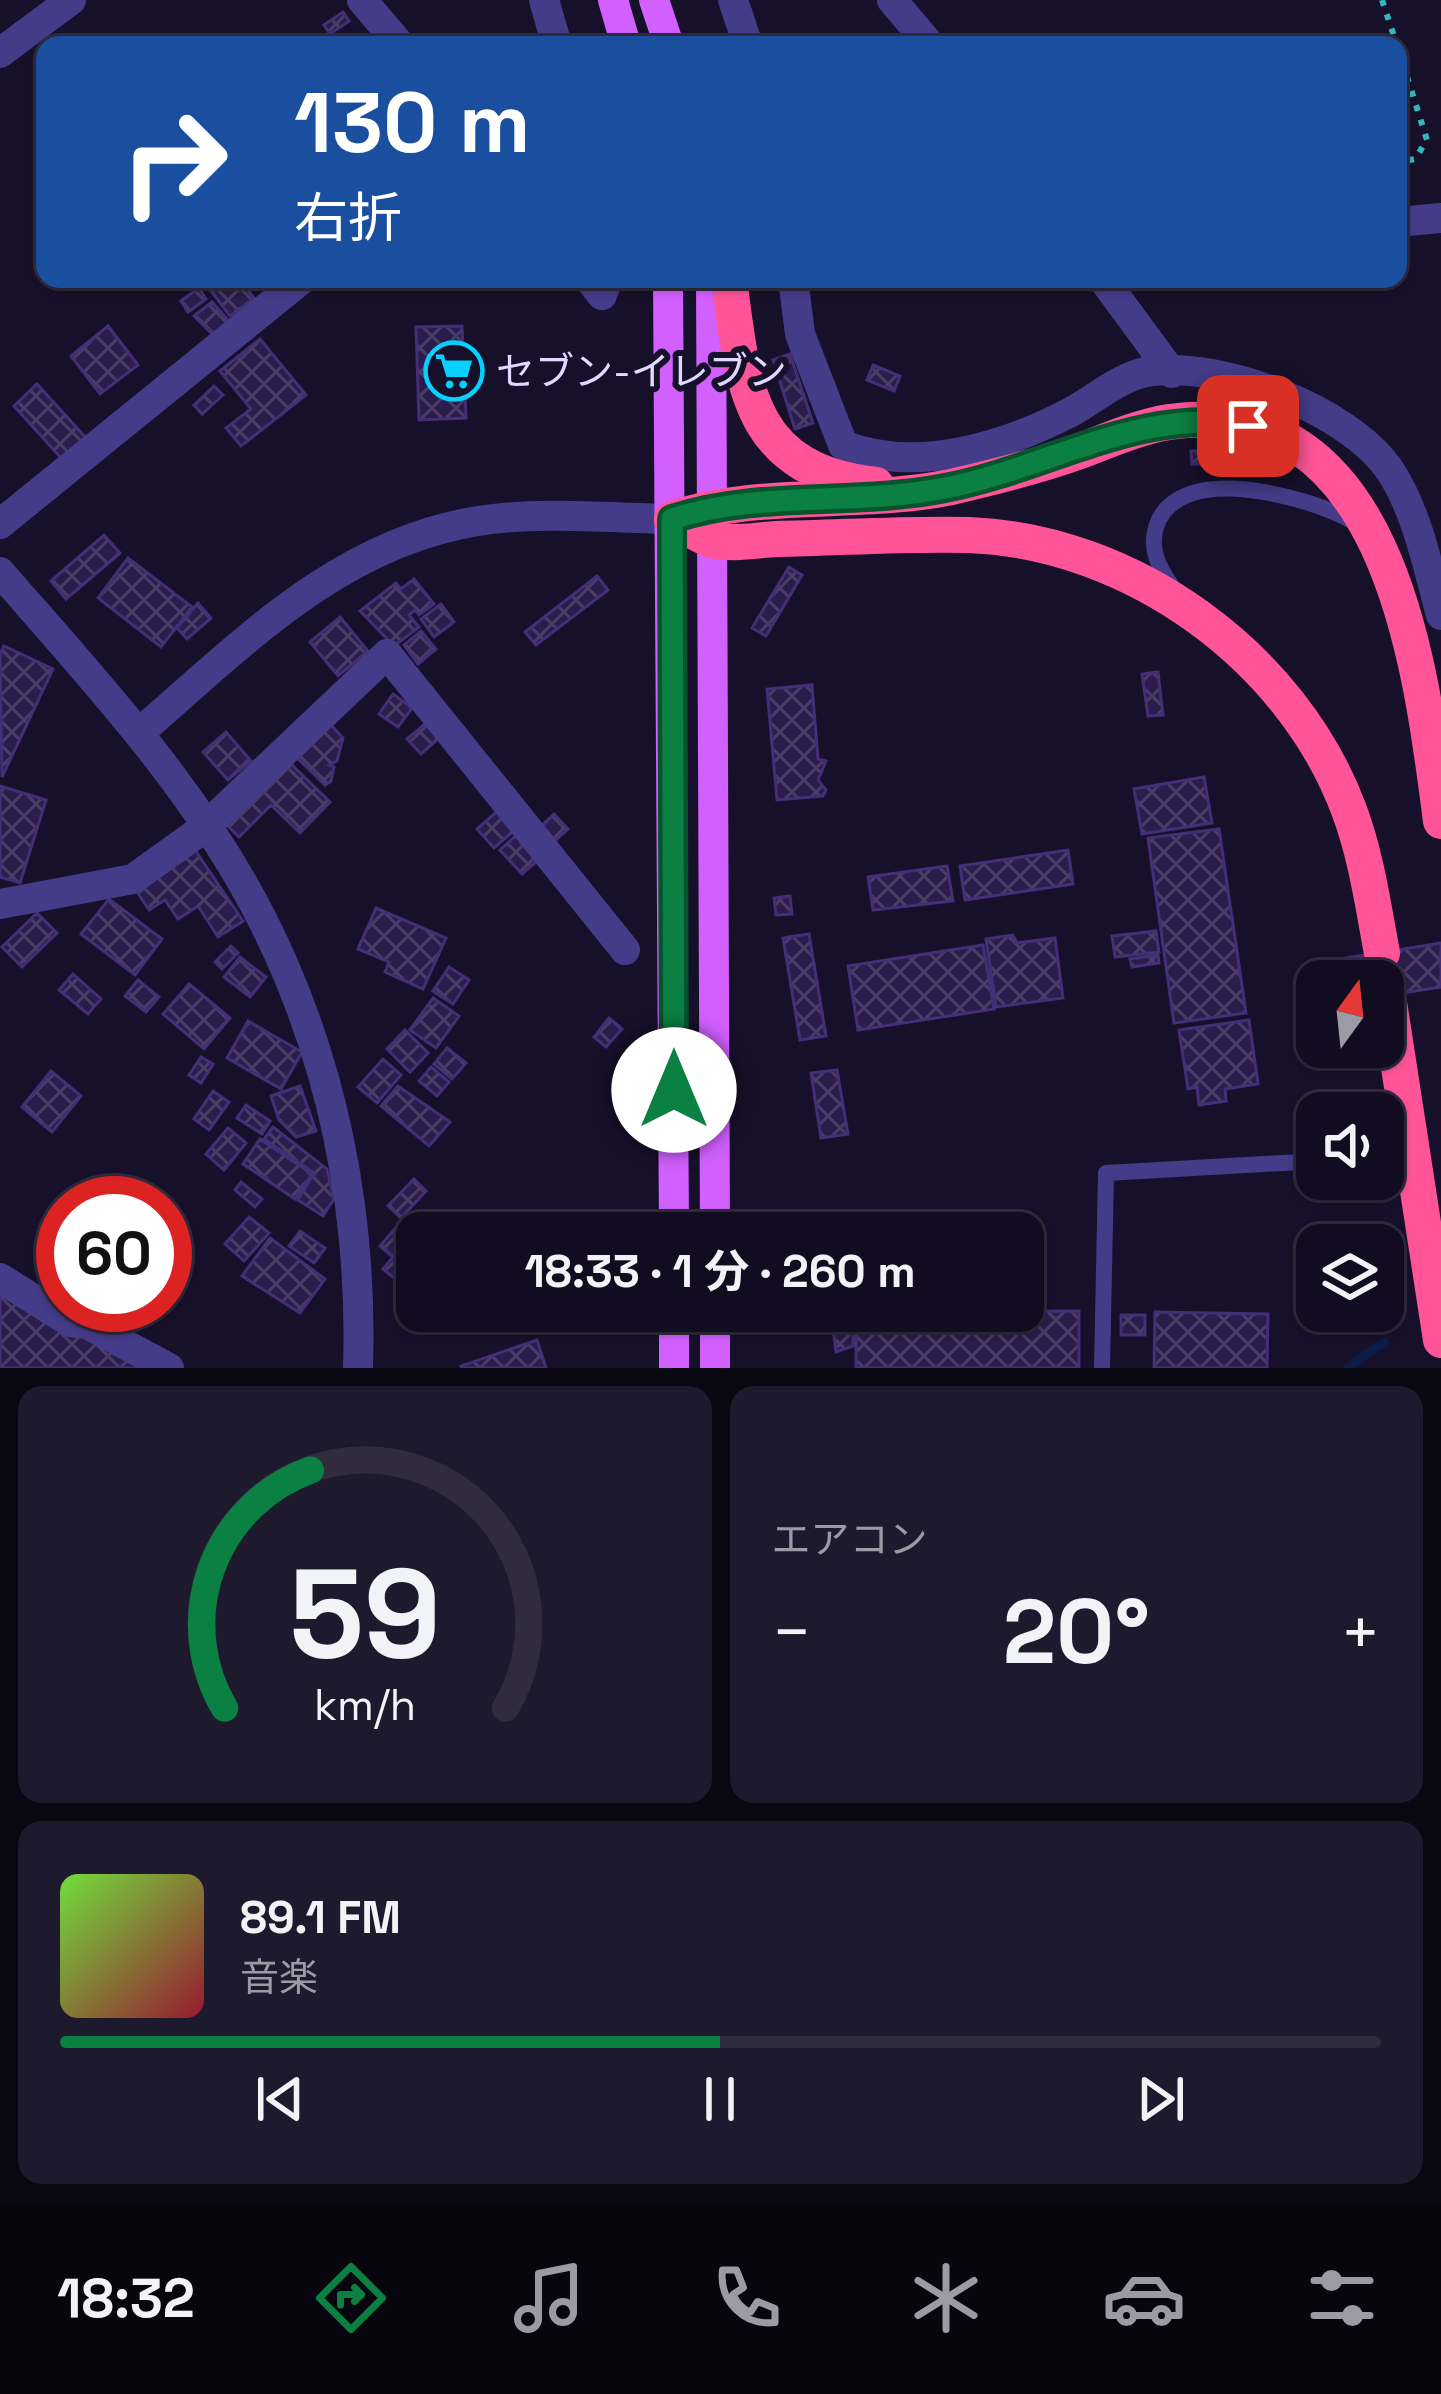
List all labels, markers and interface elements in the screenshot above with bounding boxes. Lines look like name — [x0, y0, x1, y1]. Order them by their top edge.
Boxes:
text: 130 m — [294, 69, 531, 177]
icon: right — [96, 84, 252, 240]
text: 右折 — [294, 184, 402, 253]
supermarket icon: セブン-イレブン — [423, 340, 485, 402]
place label: セブン-イレブン — [496, 347, 787, 396]
pin — [1197, 375, 1299, 477]
icon: arrive — [1215, 393, 1281, 459]
north arrow — [1296, 960, 1404, 1068]
map controls — [1296, 960, 1404, 1332]
position arrow — [611, 1027, 737, 1153]
button: sound — [1296, 1092, 1404, 1200]
speed limit sign: 60 — [36, 1176, 192, 1332]
button: layers — [1296, 1224, 1404, 1332]
text: 18:33 · 1 分 · 260 m — [524, 1243, 916, 1300]
text: エアコン — [772, 1515, 928, 1564]
text: 59 — [289, 1534, 441, 1693]
text: 20° — [1003, 1574, 1150, 1689]
text: − — [772, 1590, 812, 1674]
text: + — [1340, 1590, 1381, 1674]
text: km/h — [314, 1677, 416, 1732]
text: 89.1 FM — [240, 1889, 401, 1946]
text: 音楽 — [240, 1953, 318, 2002]
icon: previous — [247, 2066, 313, 2132]
icon: pause — [687, 2066, 753, 2132]
icon: next — [1128, 2066, 1194, 2132]
icon: directions — [309, 2256, 393, 2340]
icon: music — [507, 2256, 591, 2340]
icon: phone — [705, 2256, 789, 2340]
icon: climate — [904, 2256, 988, 2340]
icon: car — [1102, 2256, 1186, 2340]
icon: filters — [1300, 2256, 1384, 2340]
text: 18:32 — [57, 2264, 195, 2333]

